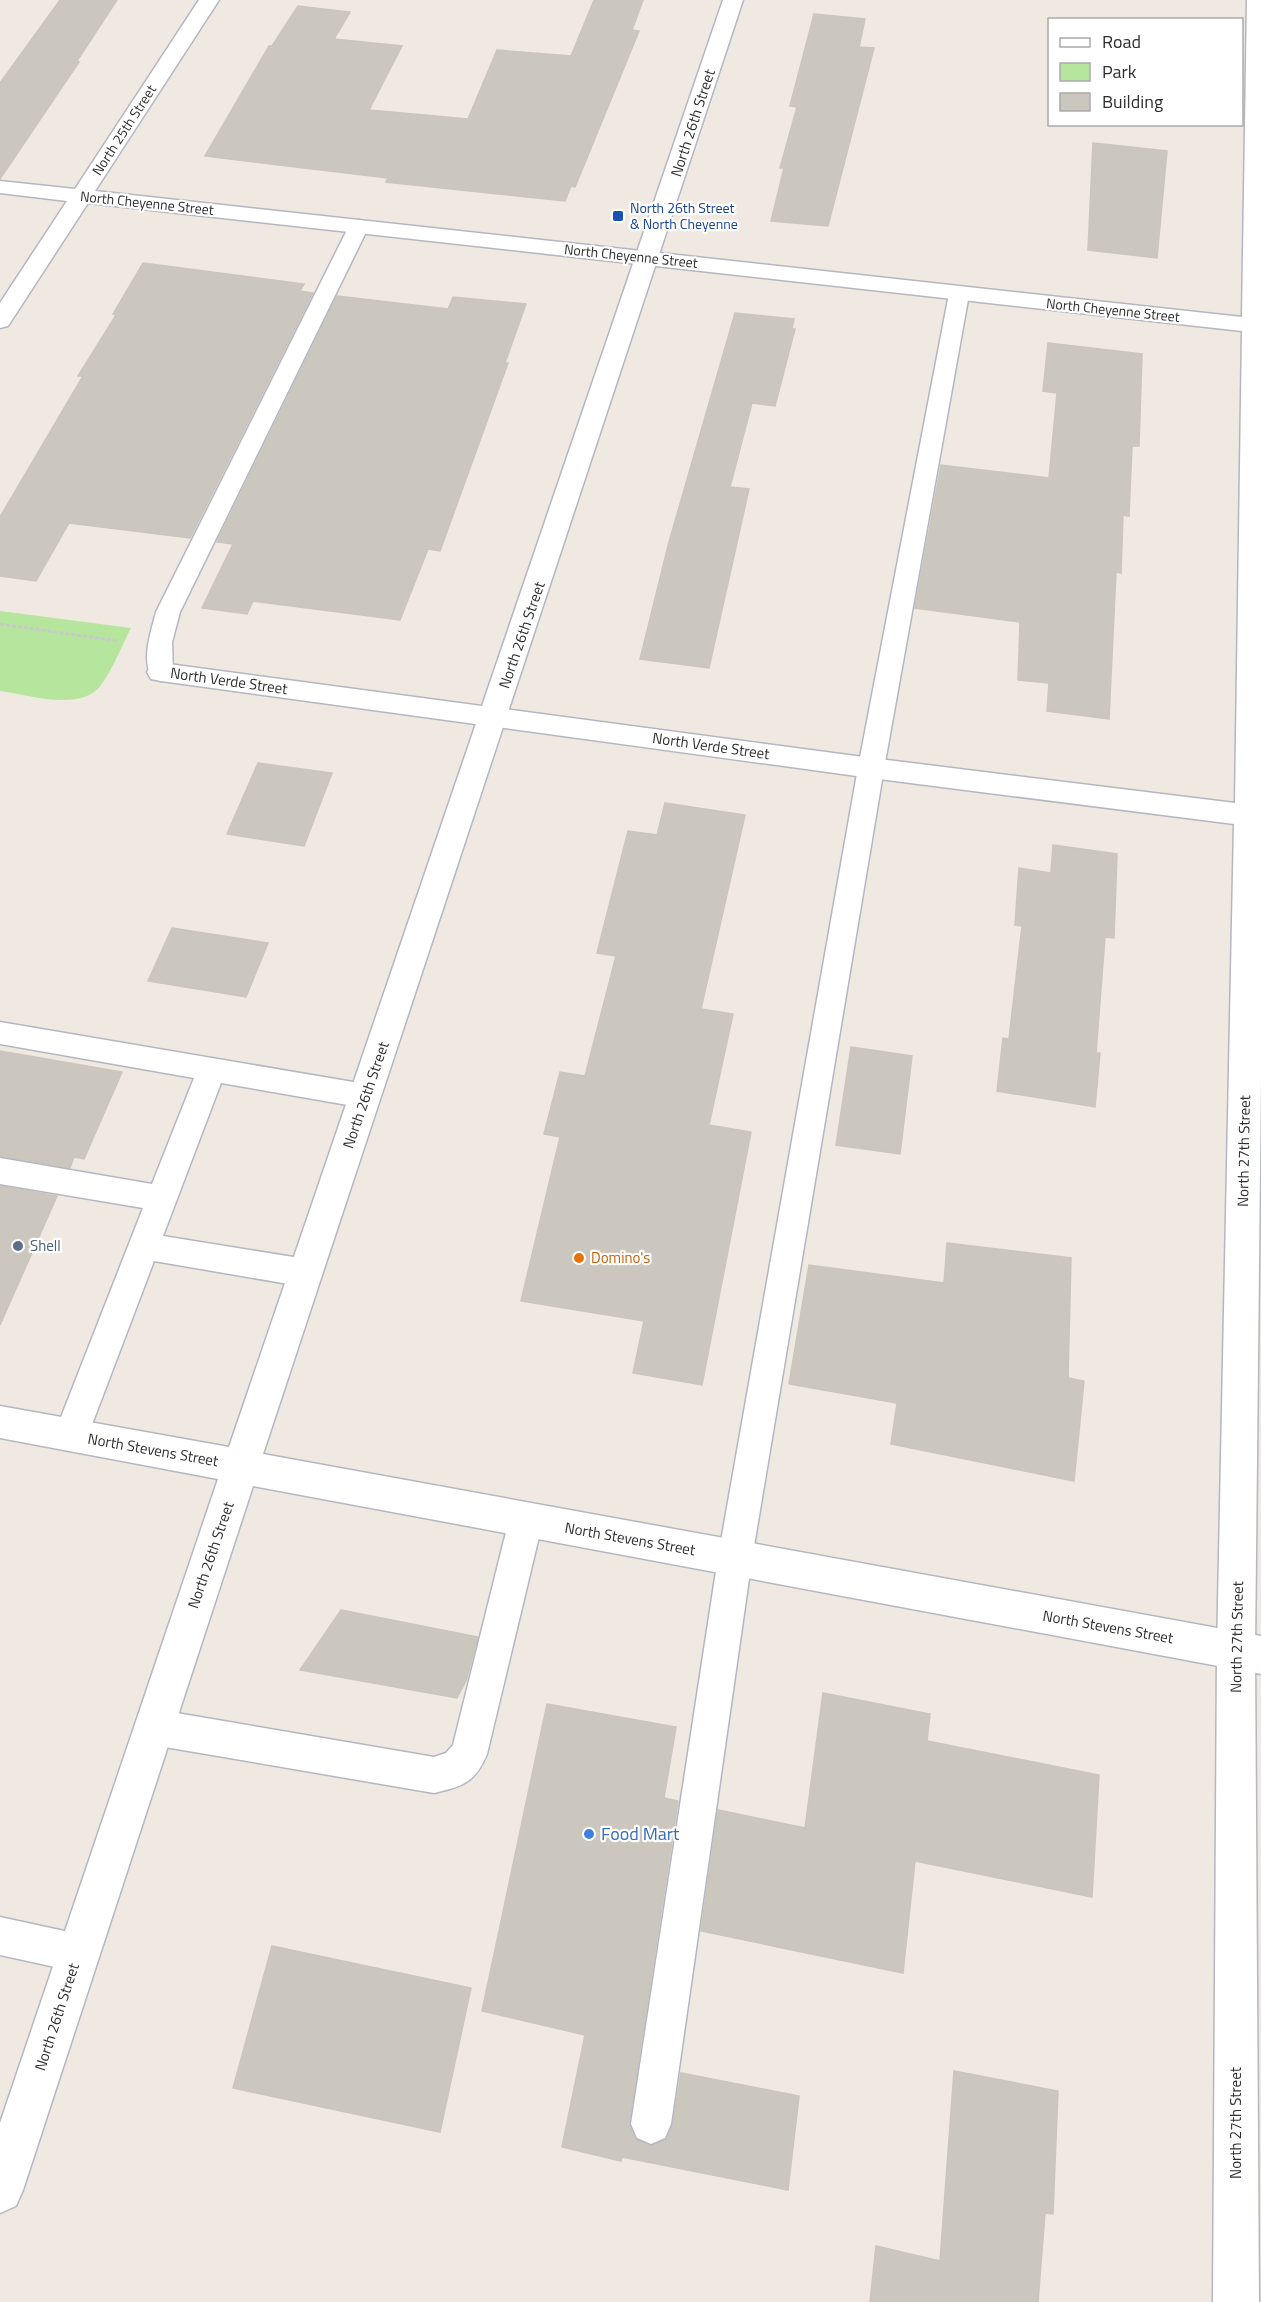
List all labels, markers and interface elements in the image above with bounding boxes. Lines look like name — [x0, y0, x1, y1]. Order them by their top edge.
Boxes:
legend — [1048, 18, 1243, 126]
text: Road — [1102, 28, 1141, 55]
text: Park — [1102, 58, 1137, 85]
street label: North 26th Street — [664, 65, 721, 180]
street label: North 25th Street — [86, 80, 161, 179]
text: Building — [1102, 88, 1163, 115]
street label: North Cheyenne Street — [79, 185, 215, 220]
place label: North 26th Street & North Cheyenne — [630, 197, 738, 234]
marker: North 26th Street & North Cheyenne — [611, 209, 625, 223]
street label: North Cheyenne Street — [563, 238, 699, 273]
street label: North Cheyenne Street — [1045, 292, 1181, 327]
street label: North 26th Street — [492, 578, 551, 691]
street label: North Verde Street — [169, 661, 290, 700]
street label: North Verde Street — [651, 726, 772, 765]
street label: North 26th Street — [336, 1038, 395, 1151]
street label: North 27th Street — [1231, 1094, 1256, 1207]
place label: Shell — [30, 1234, 61, 1257]
marker: Shell — [11, 1239, 25, 1253]
place label: Domino's — [591, 1246, 650, 1269]
marker: Domino's — [572, 1251, 586, 1265]
street label: North Stevens Street — [86, 1427, 221, 1472]
street label: North 26th Street — [181, 1498, 240, 1611]
street label: North Stevens Street — [563, 1516, 698, 1561]
street label: North 27th Street — [1224, 1580, 1249, 1693]
street label: North Stevens Street — [1041, 1604, 1176, 1649]
place label: Food Mart — [601, 1820, 680, 1847]
marker: Food Mart — [582, 1827, 596, 1841]
street label: North 26th Street — [28, 1959, 85, 2074]
street label: North 27th Street — [1224, 2066, 1247, 2179]

